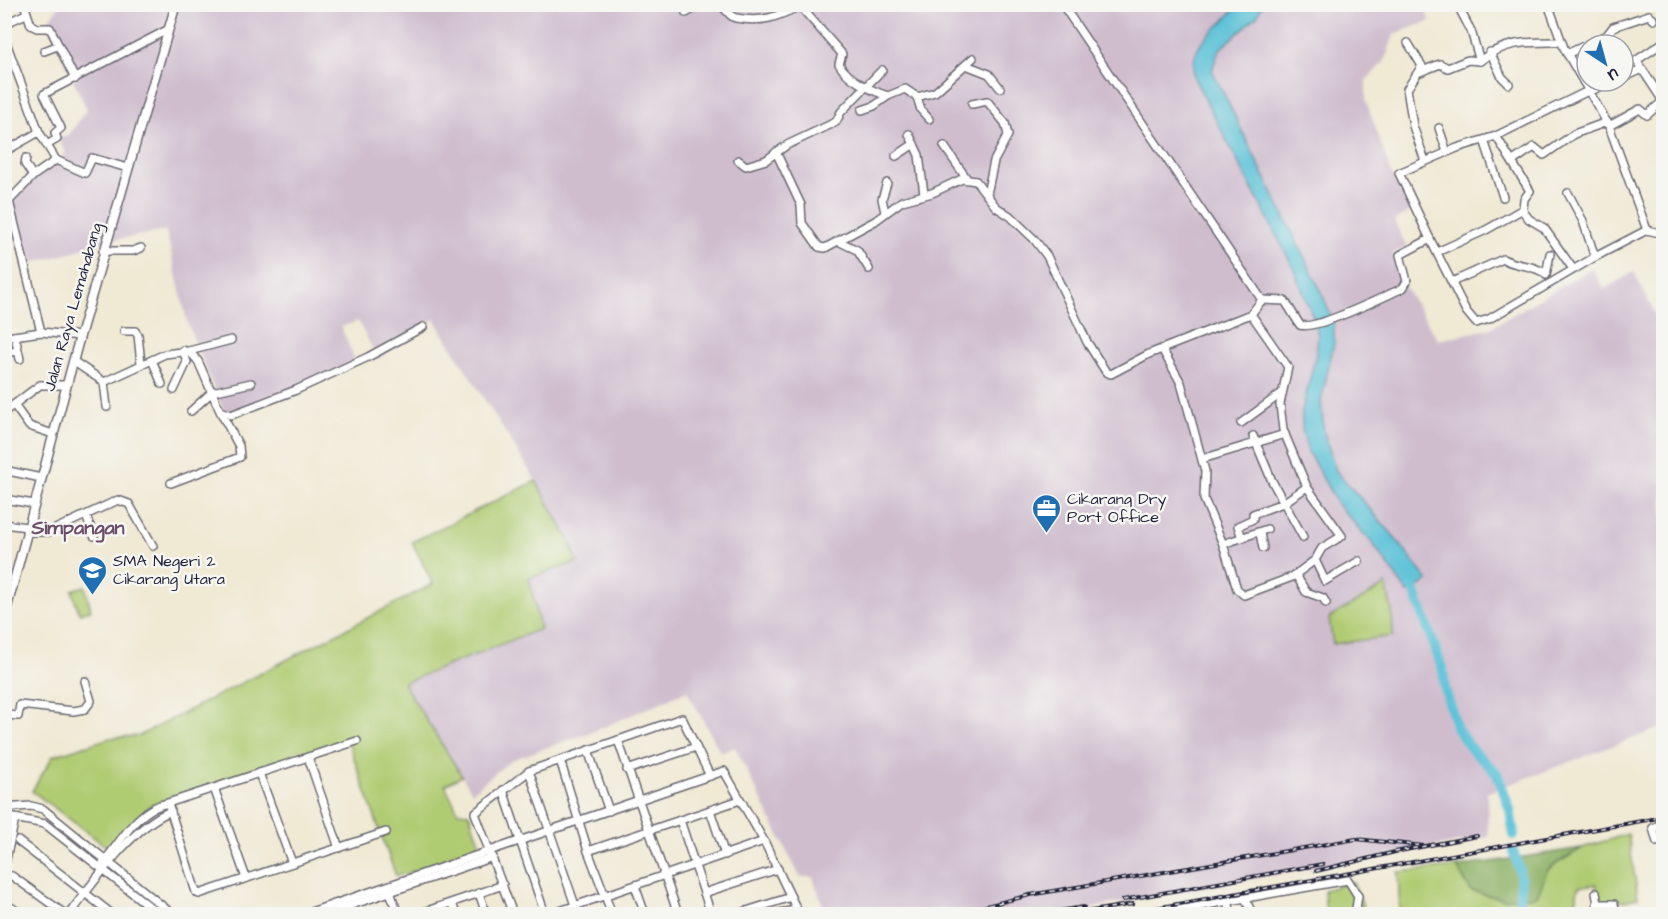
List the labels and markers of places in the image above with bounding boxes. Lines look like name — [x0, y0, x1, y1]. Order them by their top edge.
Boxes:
place label: Cikarang Dry Port Office — [1067, 488, 1167, 528]
office icon: Cikarang Dry Port Office — [1030, 492, 1062, 534]
place label: SMA Negeri 2 Cikarang Utara — [113, 550, 225, 591]
school or university icon: SMA Negeri 2 Cikarang Utara — [76, 554, 108, 596]

